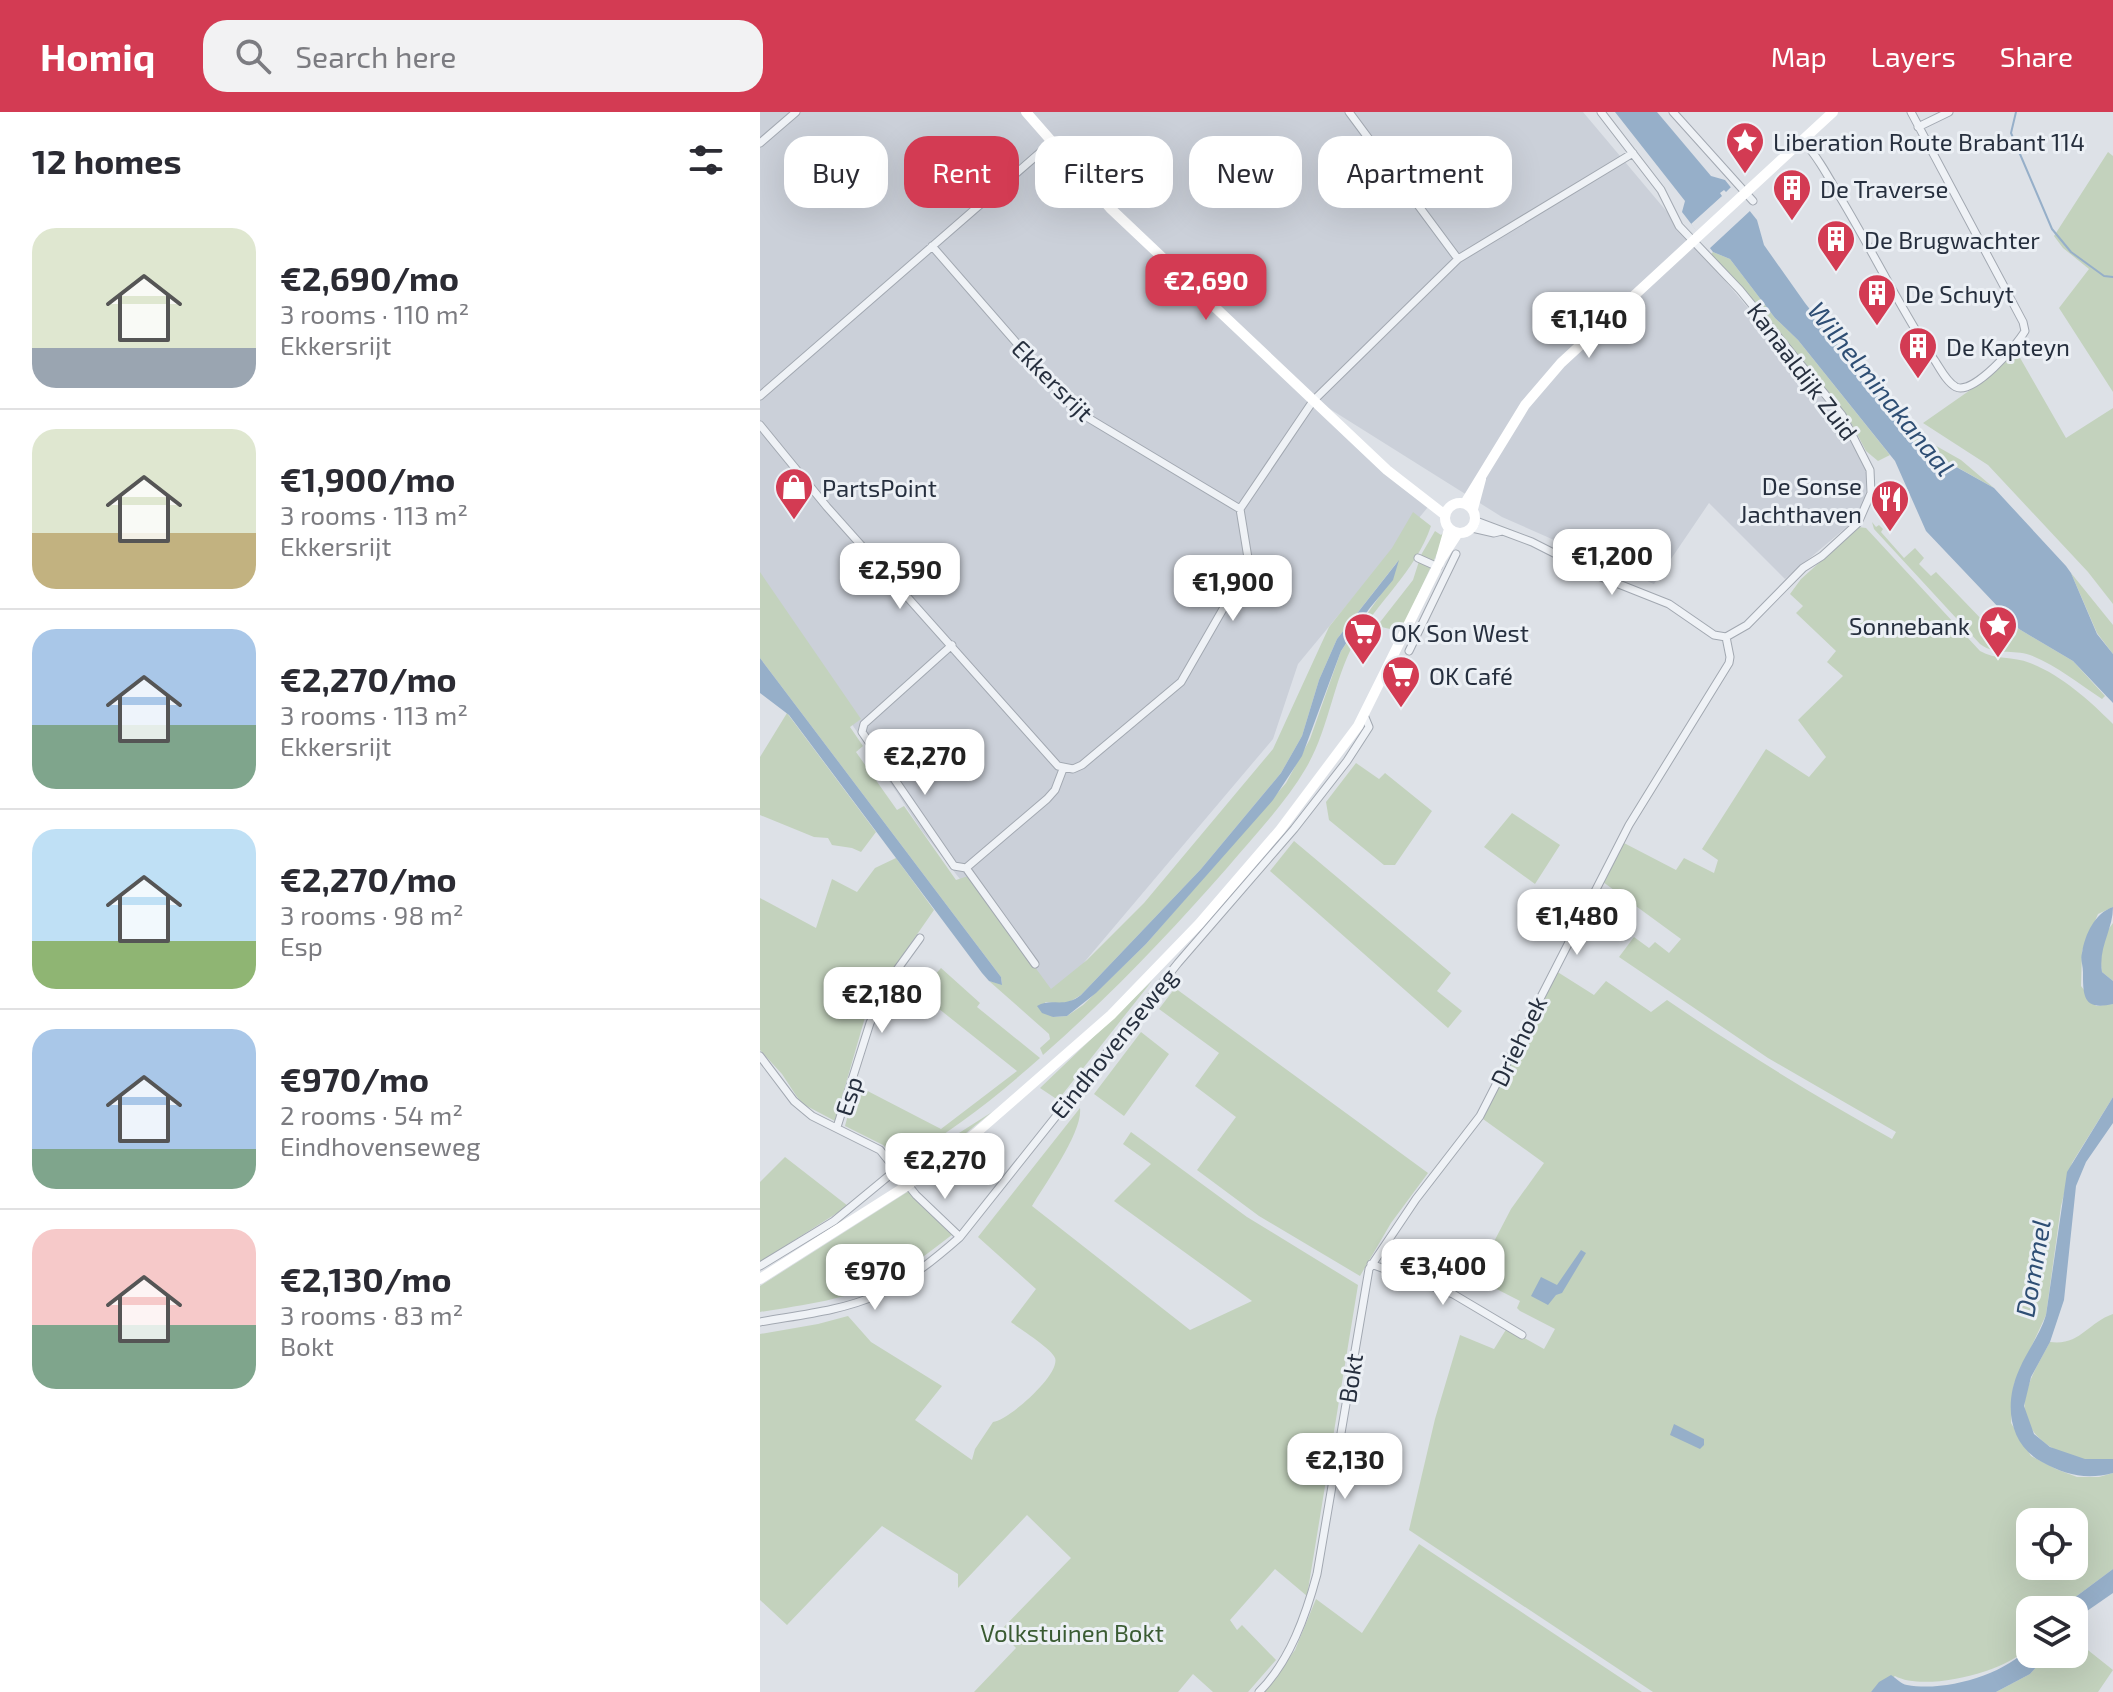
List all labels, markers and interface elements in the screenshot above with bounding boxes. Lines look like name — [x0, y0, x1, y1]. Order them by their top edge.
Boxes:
search box — [203, 20, 763, 92]
text: Homiq — [40, 33, 155, 79]
icon: search — [231, 34, 275, 78]
text: Search here — [295, 38, 456, 74]
text: Map — [1771, 39, 1827, 73]
text: Layers — [1871, 39, 1956, 73]
text: Share — [2000, 39, 2073, 73]
place icon: Liberation Route Brabant 114 — [1724, 120, 1766, 175]
place label: Liberation Route Brabant 114 — [1773, 127, 2085, 156]
chip: Buy — [784, 136, 888, 208]
chip: Rent — [904, 136, 1019, 208]
chip: Filters — [1035, 136, 1173, 208]
chip: New — [1189, 136, 1302, 208]
chip: Apartment — [1318, 136, 1512, 208]
icon: filters — [684, 138, 728, 182]
text: 12 homes — [32, 140, 181, 181]
building icon: De Traverse — [1771, 167, 1813, 222]
place label: De Traverse — [1820, 174, 1948, 203]
building icon: De Brugwachter — [1815, 218, 1857, 273]
place label: De Brugwachter — [1864, 225, 2040, 254]
pin: €2,690 — [1141, 254, 1271, 322]
text: €2,690/mo — [280, 257, 459, 298]
icon: home — [96, 260, 192, 356]
text: €2,690 — [1163, 264, 1249, 295]
building icon: De Schuyt — [1856, 272, 1898, 327]
place label: De Schuyt — [1905, 279, 2014, 308]
pin: €1,140 — [1524, 292, 1654, 360]
water label: Wilhelminakanaal — [1802, 295, 1962, 481]
street label: Kanaaldijk Zuid — [1742, 296, 1864, 446]
text: 3 rooms · 110 m² — [280, 298, 469, 329]
text: €1,140 — [1550, 302, 1628, 333]
building icon: De Kapteyn — [1897, 325, 1939, 380]
text: Ekkersrijt — [280, 329, 392, 360]
place label: De Kapteyn — [1946, 332, 2070, 361]
street label: Ekkersrijt — [1006, 333, 1100, 427]
text: €1,900/mo — [280, 458, 455, 499]
icon: home — [96, 461, 192, 557]
shop icon: PartsPoint — [773, 466, 815, 521]
place label: De Sonse Jachthaven — [1739, 471, 1862, 528]
place label: PartsPoint — [822, 473, 937, 502]
restaurant icon: De Sonse Jachthaven — [1869, 478, 1911, 533]
text: 3 rooms · 113 m² — [280, 499, 468, 530]
pin: €1,200 — [1547, 529, 1677, 597]
text: Ekkersrijt — [280, 530, 392, 561]
text: €1,200 — [1571, 539, 1653, 570]
pin: €2,590 — [835, 543, 965, 611]
text: €2,590 — [858, 553, 942, 584]
pin: €1,900 — [1168, 555, 1298, 623]
text: €1,900 — [1192, 565, 1274, 596]
place icon: Sonnebank — [1977, 604, 2019, 659]
supermarket icon: OK Son West — [1342, 611, 1384, 666]
place label: Sonnebank — [1849, 611, 1970, 640]
place label: OK Son West — [1391, 618, 1529, 647]
supermarket icon: OK Café — [1380, 654, 1422, 709]
text: €2,270/mo — [280, 658, 457, 699]
icon: home — [96, 661, 192, 757]
place label: OK Café — [1429, 661, 1513, 690]
text: 3 rooms · 113 m² — [280, 699, 468, 730]
pin: €2,270 — [860, 729, 990, 797]
text: Ekkersrijt — [280, 730, 392, 761]
text: €2,270 — [883, 739, 967, 770]
text: €2,270/mo — [280, 858, 457, 899]
icon: home — [96, 861, 192, 957]
pin: €1,480 — [1512, 889, 1642, 957]
text: 3 rooms · 98 m² — [280, 899, 464, 930]
text: €1,480 — [1535, 899, 1619, 930]
text: Esp — [280, 930, 323, 961]
street label: Eindhovenseweg — [1044, 962, 1182, 1124]
pin: €2,180 — [817, 967, 947, 1035]
text: €2,180 — [842, 977, 922, 1008]
street label: Driehoek — [1484, 991, 1552, 1091]
text: €970/mo — [280, 1058, 429, 1099]
icon: home — [96, 1061, 192, 1157]
street label: Esp — [828, 1073, 868, 1119]
text: 2 rooms · 54 m² — [280, 1099, 463, 1130]
text: Eindhovenseweg — [280, 1130, 480, 1161]
pin: €2,270 — [880, 1133, 1010, 1201]
text: €2,270 — [903, 1143, 987, 1174]
water label: Dommel — [2008, 1217, 2056, 1319]
pin: €3,400 — [1378, 1239, 1508, 1307]
pin: €970 — [828, 1244, 922, 1312]
text: €3,400 — [1400, 1249, 1486, 1280]
text: €970 — [844, 1254, 906, 1285]
text: €2,130/mo — [280, 1258, 451, 1299]
icon: home — [96, 1261, 192, 1357]
text: 3 rooms · 83 m² — [280, 1299, 463, 1330]
text: Bokt — [280, 1330, 334, 1361]
street label: Bokt — [1332, 1351, 1368, 1405]
pin: €2,130 — [1280, 1433, 1410, 1501]
text: €2,130 — [1305, 1443, 1385, 1474]
map controls — [2016, 1508, 2088, 1668]
button: locate — [2016, 1508, 2088, 1580]
button: layers — [2016, 1596, 2088, 1668]
park label: Volkstuinen Bokt — [980, 1618, 1164, 1647]

